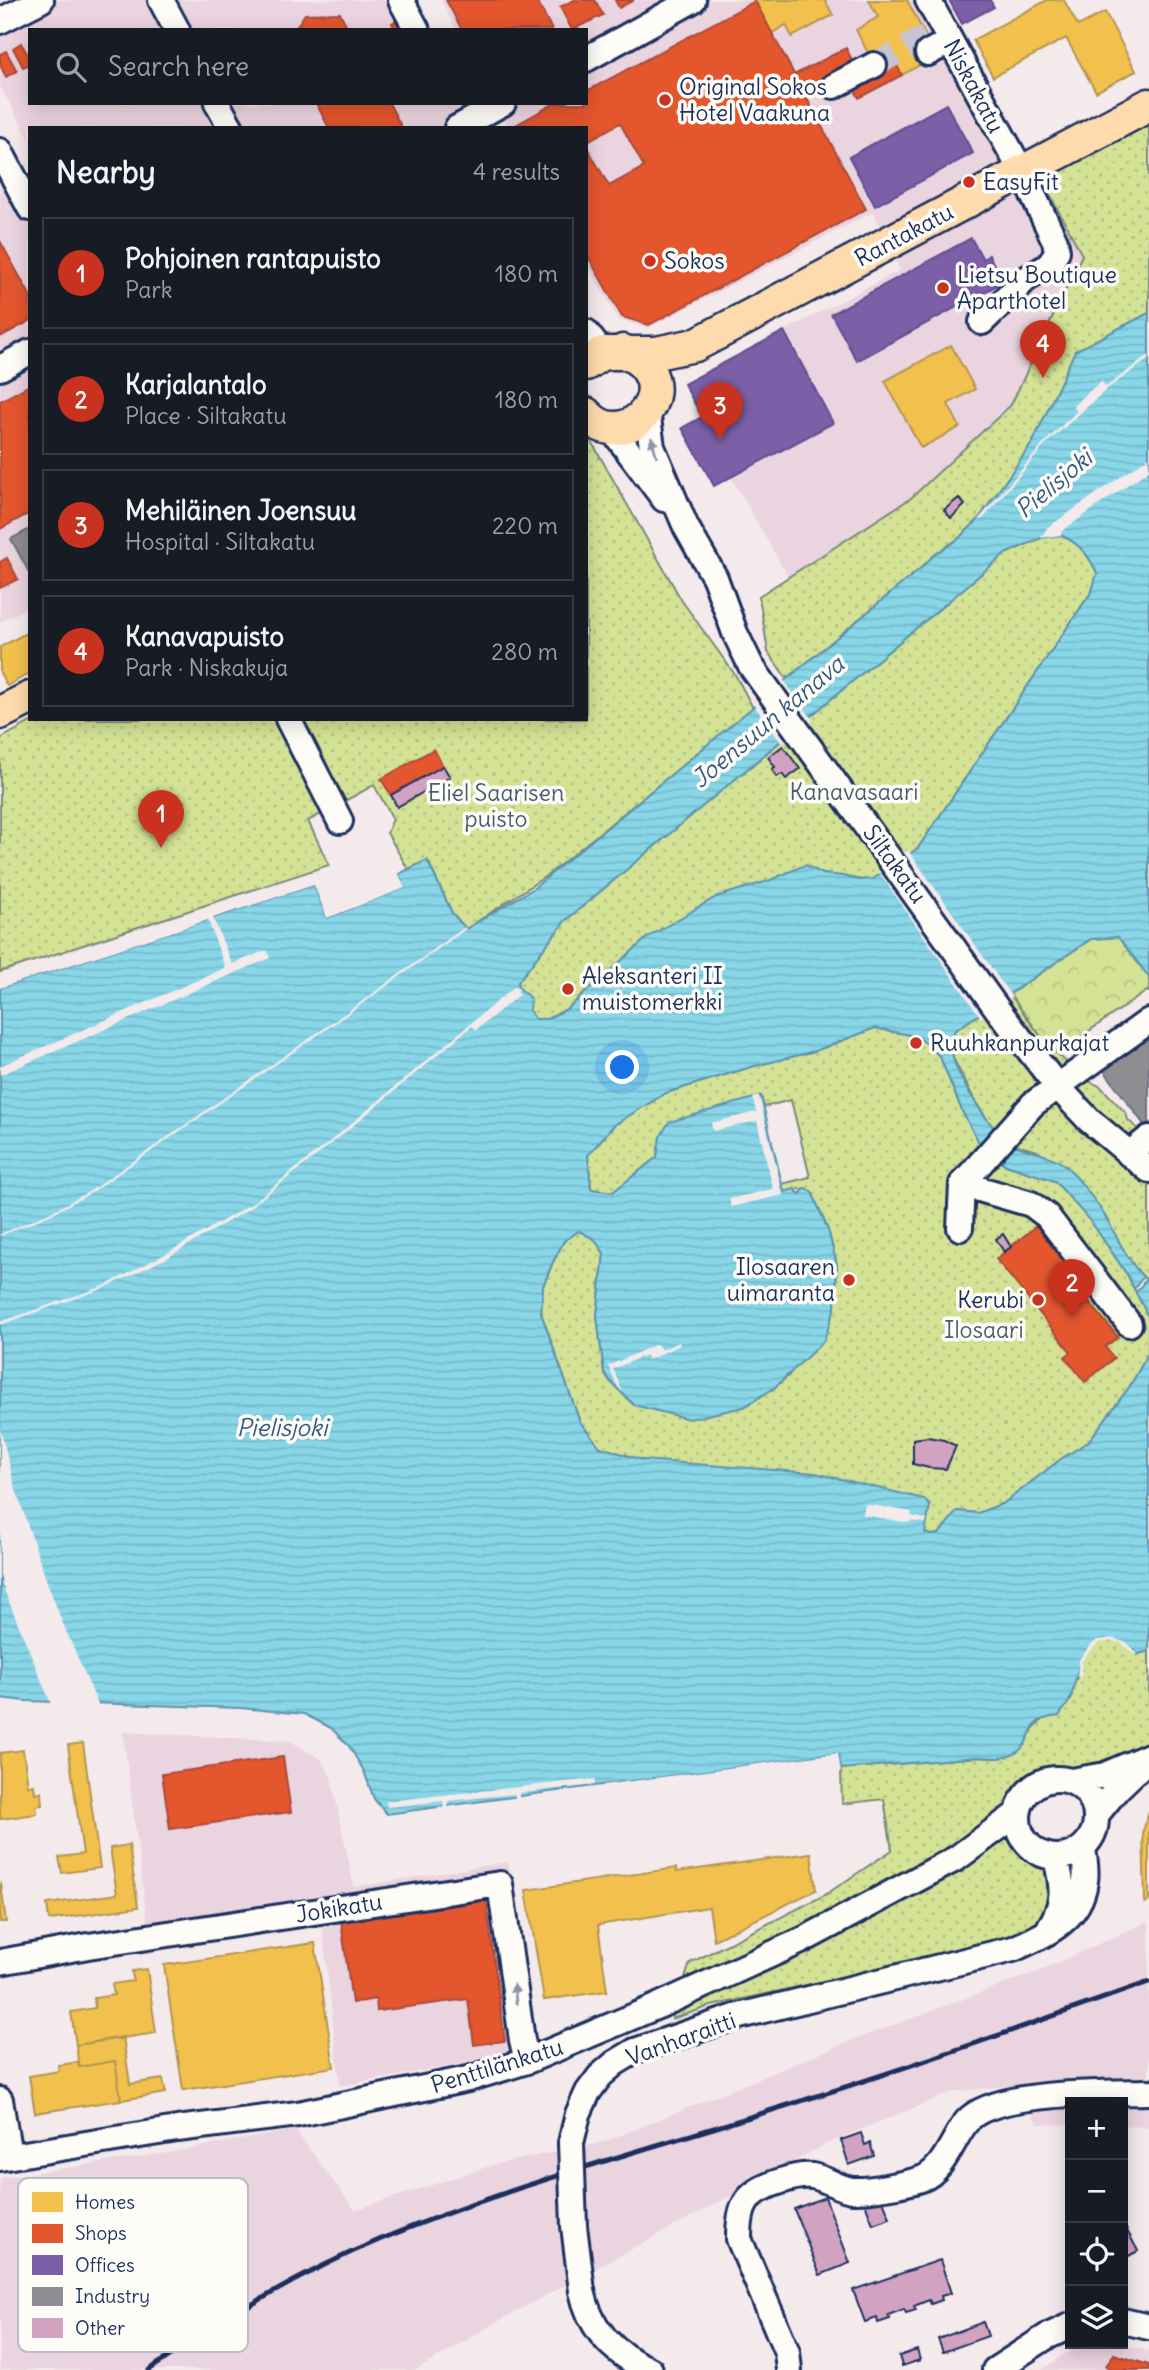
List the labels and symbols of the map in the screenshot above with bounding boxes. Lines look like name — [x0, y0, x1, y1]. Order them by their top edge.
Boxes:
street label: Niskakatu — [938, 34, 1011, 138]
place label: Original Sokos Hotel Vaakuna — [679, 72, 830, 127]
marker: Original Sokos Hotel Vaakuna — [657, 92, 673, 108]
place label: EasyFit — [983, 167, 1059, 196]
marker: EasyFit — [961, 174, 977, 190]
street label: Rantakatu — [849, 197, 958, 273]
place label: Sokos — [664, 246, 725, 275]
marker: Sokos — [642, 253, 658, 269]
place label: Lietsu Boutique Aparthotel — [957, 260, 1117, 315]
marker: Lietsu Boutique Aparthotel — [935, 280, 951, 296]
pin: 4 — [1020, 320, 1066, 378]
pin: 3 — [697, 382, 743, 440]
one-way arrow — [648, 436, 658, 457]
water label: Pielisjoki — [1009, 441, 1100, 524]
water label: Joensuun kanava — [685, 648, 851, 794]
park label: Kanavasaari — [790, 777, 918, 806]
park label: Eliel Saarisen puisto — [428, 778, 564, 833]
pin: 1 — [138, 790, 184, 848]
street label: Siltakatu — [857, 819, 934, 909]
place label: Aleksanteri II muistomerkki — [582, 961, 723, 1016]
marker: Aleksanteri II muistomerkki — [560, 981, 576, 997]
place label: Ruuhkanpurkajat — [930, 1028, 1109, 1057]
marker: Ruuhkanpurkajat — [908, 1035, 924, 1051]
your location — [605, 1050, 639, 1084]
place label: Ilosaaren uimaranta — [727, 1252, 835, 1307]
pin: 2 — [1049, 1259, 1095, 1317]
marker: Ilosaaren uimaranta — [841, 1272, 857, 1288]
place label: Kerubi — [957, 1285, 1024, 1314]
marker: Kerubi — [1030, 1292, 1046, 1308]
park label: Ilosaari — [944, 1315, 1024, 1344]
water label: Pielisjoki — [237, 1412, 330, 1442]
street label: Jokikatu — [294, 1886, 384, 1929]
one-way arrow — [509, 1983, 520, 2005]
street label: Vanharaitti — [622, 2005, 740, 2072]
street label: Penttilänkatu — [427, 2032, 566, 2099]
legend — [18, 2178, 248, 2352]
text: Homes — [75, 2190, 135, 2214]
text: Shops — [75, 2221, 127, 2245]
text: Offices — [75, 2253, 135, 2277]
text: Industry — [75, 2284, 150, 2308]
text: Other — [75, 2316, 125, 2340]

